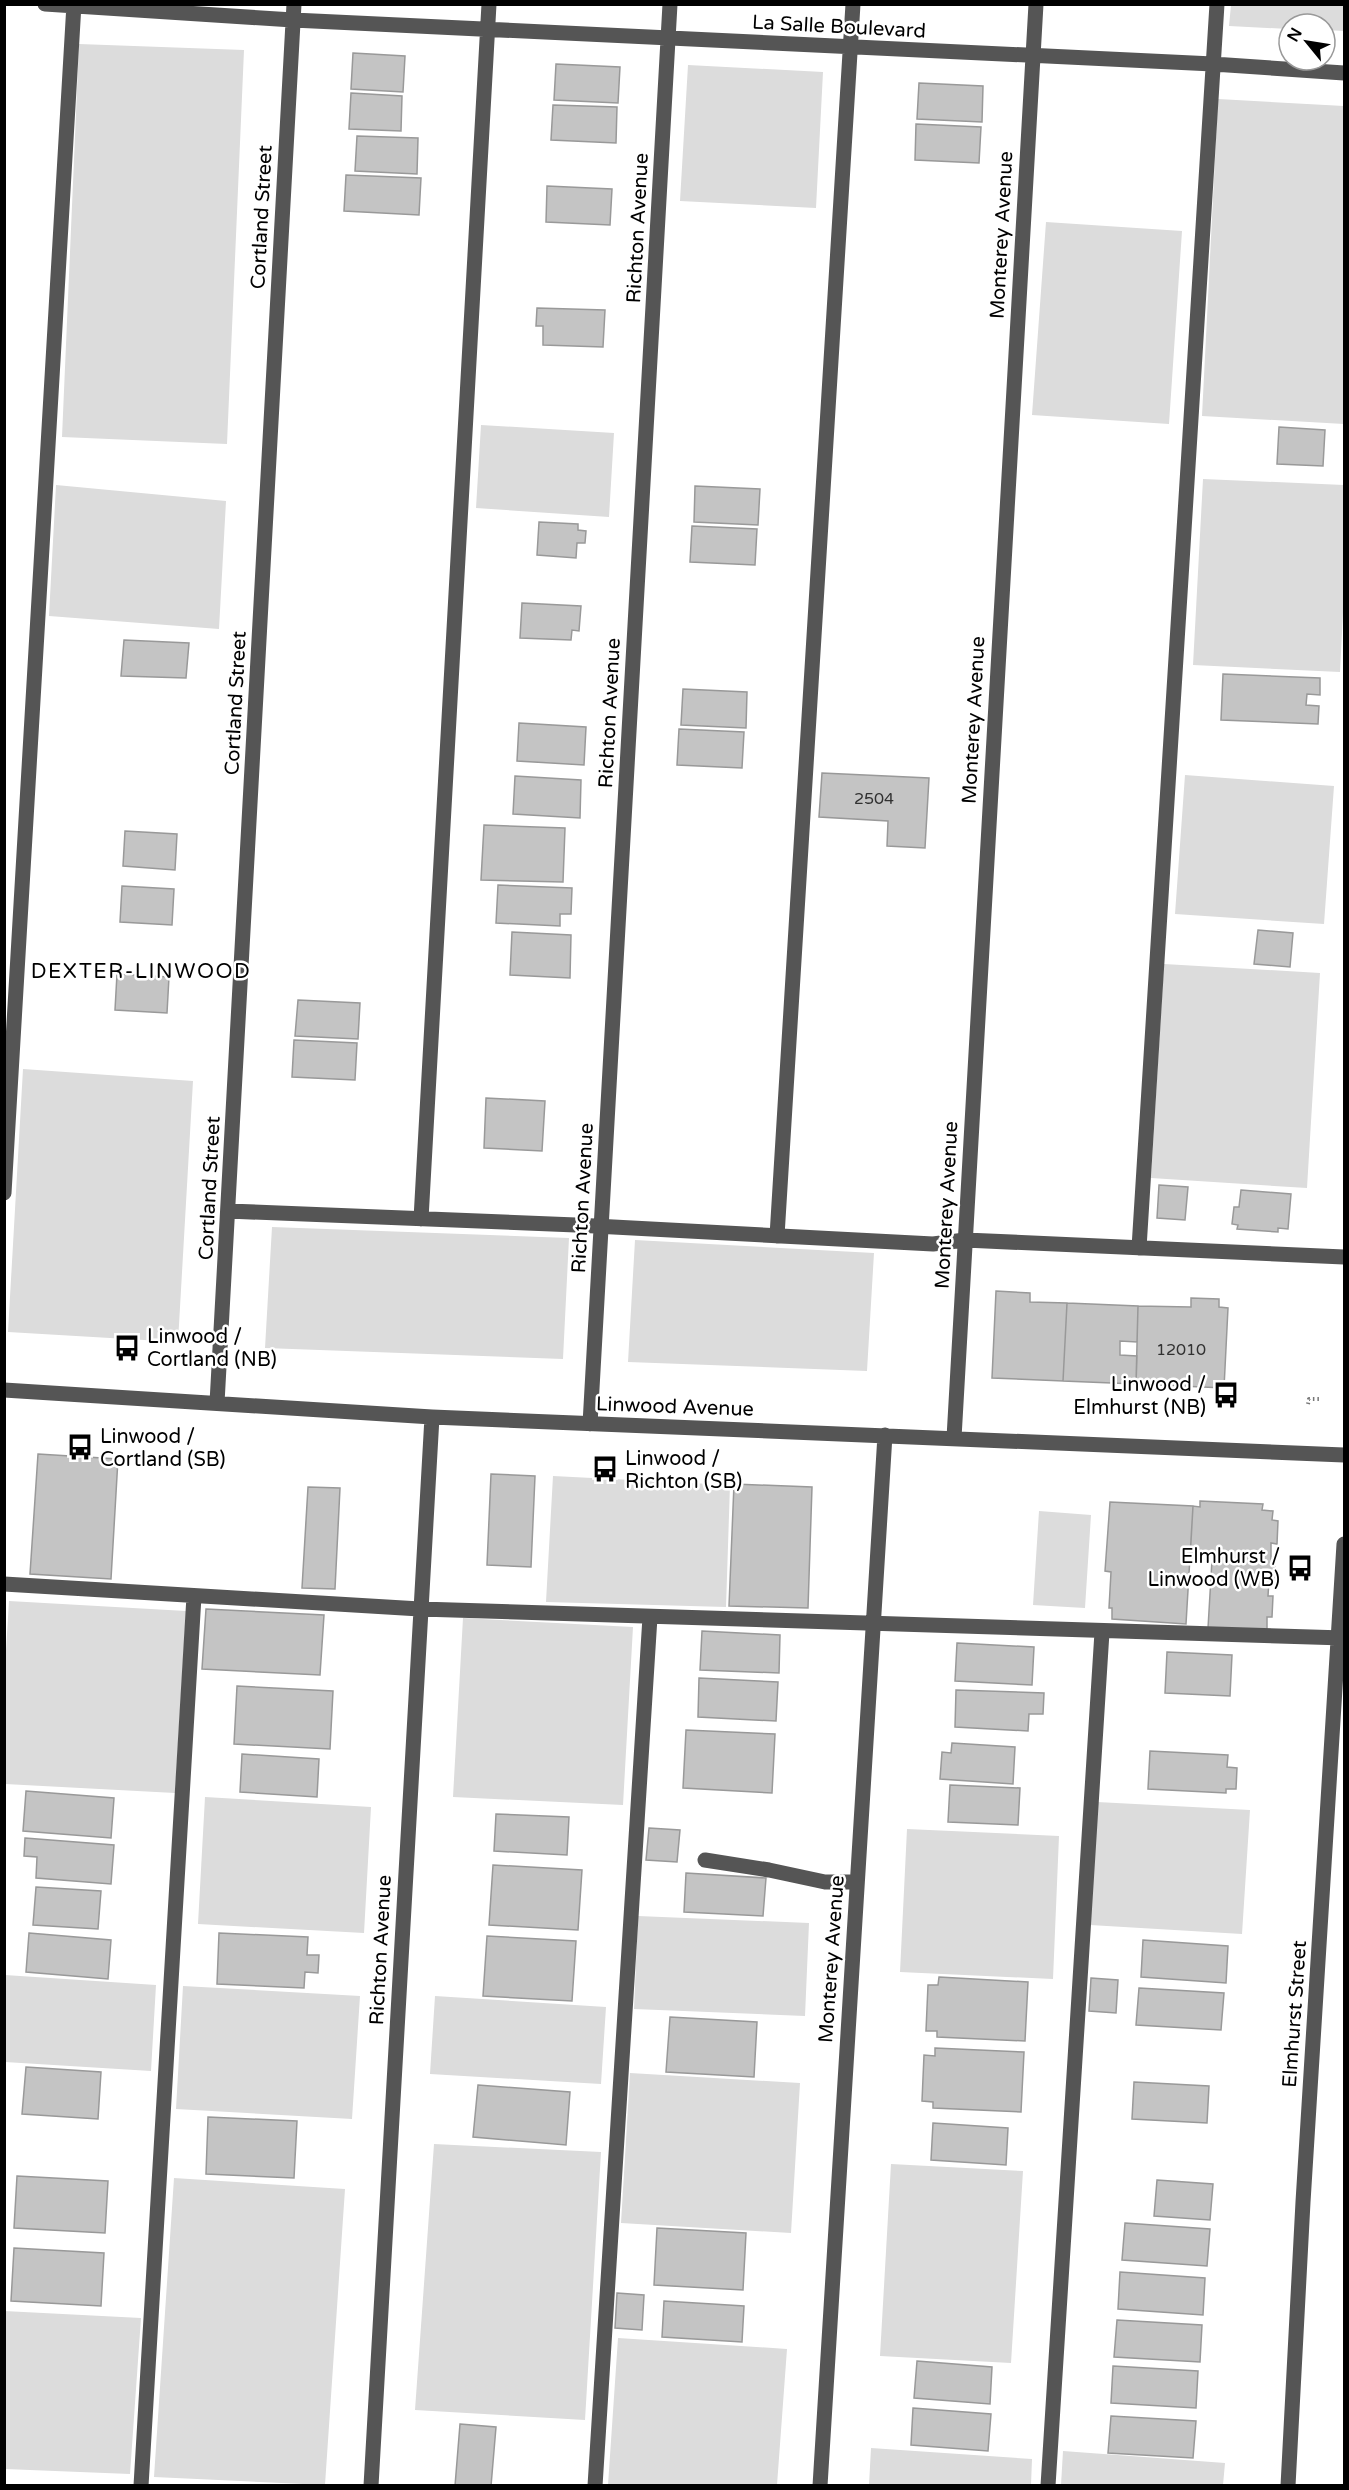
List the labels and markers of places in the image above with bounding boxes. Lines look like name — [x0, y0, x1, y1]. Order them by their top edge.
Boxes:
place label: Linwood / Cortland (NB) — [147, 1325, 277, 1372]
bus stop icon: Linwood / Cortland (NB) — [112, 1333, 142, 1363]
place label: Linwood / Elmhurst (NB) — [1073, 1373, 1206, 1420]
bus stop icon: Linwood / Elmhurst (NB) — [1211, 1380, 1241, 1410]
place label: Linwood / Cortland (SB) — [100, 1425, 226, 1472]
bus stop icon: Linwood / Cortland (SB) — [65, 1432, 95, 1462]
place label: Linwood / Richton (SB) — [625, 1447, 742, 1494]
bus stop icon: Linwood / Richton (SB) — [590, 1454, 620, 1484]
place label: Elmhurst / Linwood (WB) — [1147, 1545, 1280, 1592]
bus stop icon: Elmhurst / Linwood (WB) — [1285, 1553, 1315, 1583]

